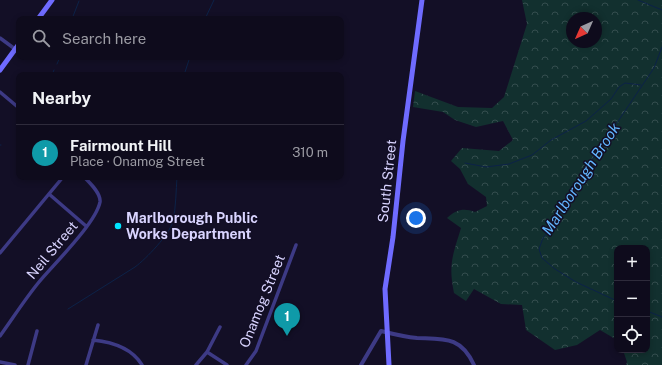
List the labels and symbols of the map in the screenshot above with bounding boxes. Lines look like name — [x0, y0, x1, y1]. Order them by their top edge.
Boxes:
north arrow — [566, 12, 602, 48]
water label: Marlborough Brook — [538, 119, 624, 238]
street label: South Street — [375, 139, 399, 223]
your location — [406, 208, 426, 228]
place label: Marlborough Public Works Department — [126, 210, 258, 242]
street label: Neil Street — [23, 218, 81, 282]
marker: Marlborough Public Works Department — [113, 221, 123, 231]
street label: Onamog Street — [236, 252, 288, 350]
pin: 1 — [274, 303, 300, 336]

